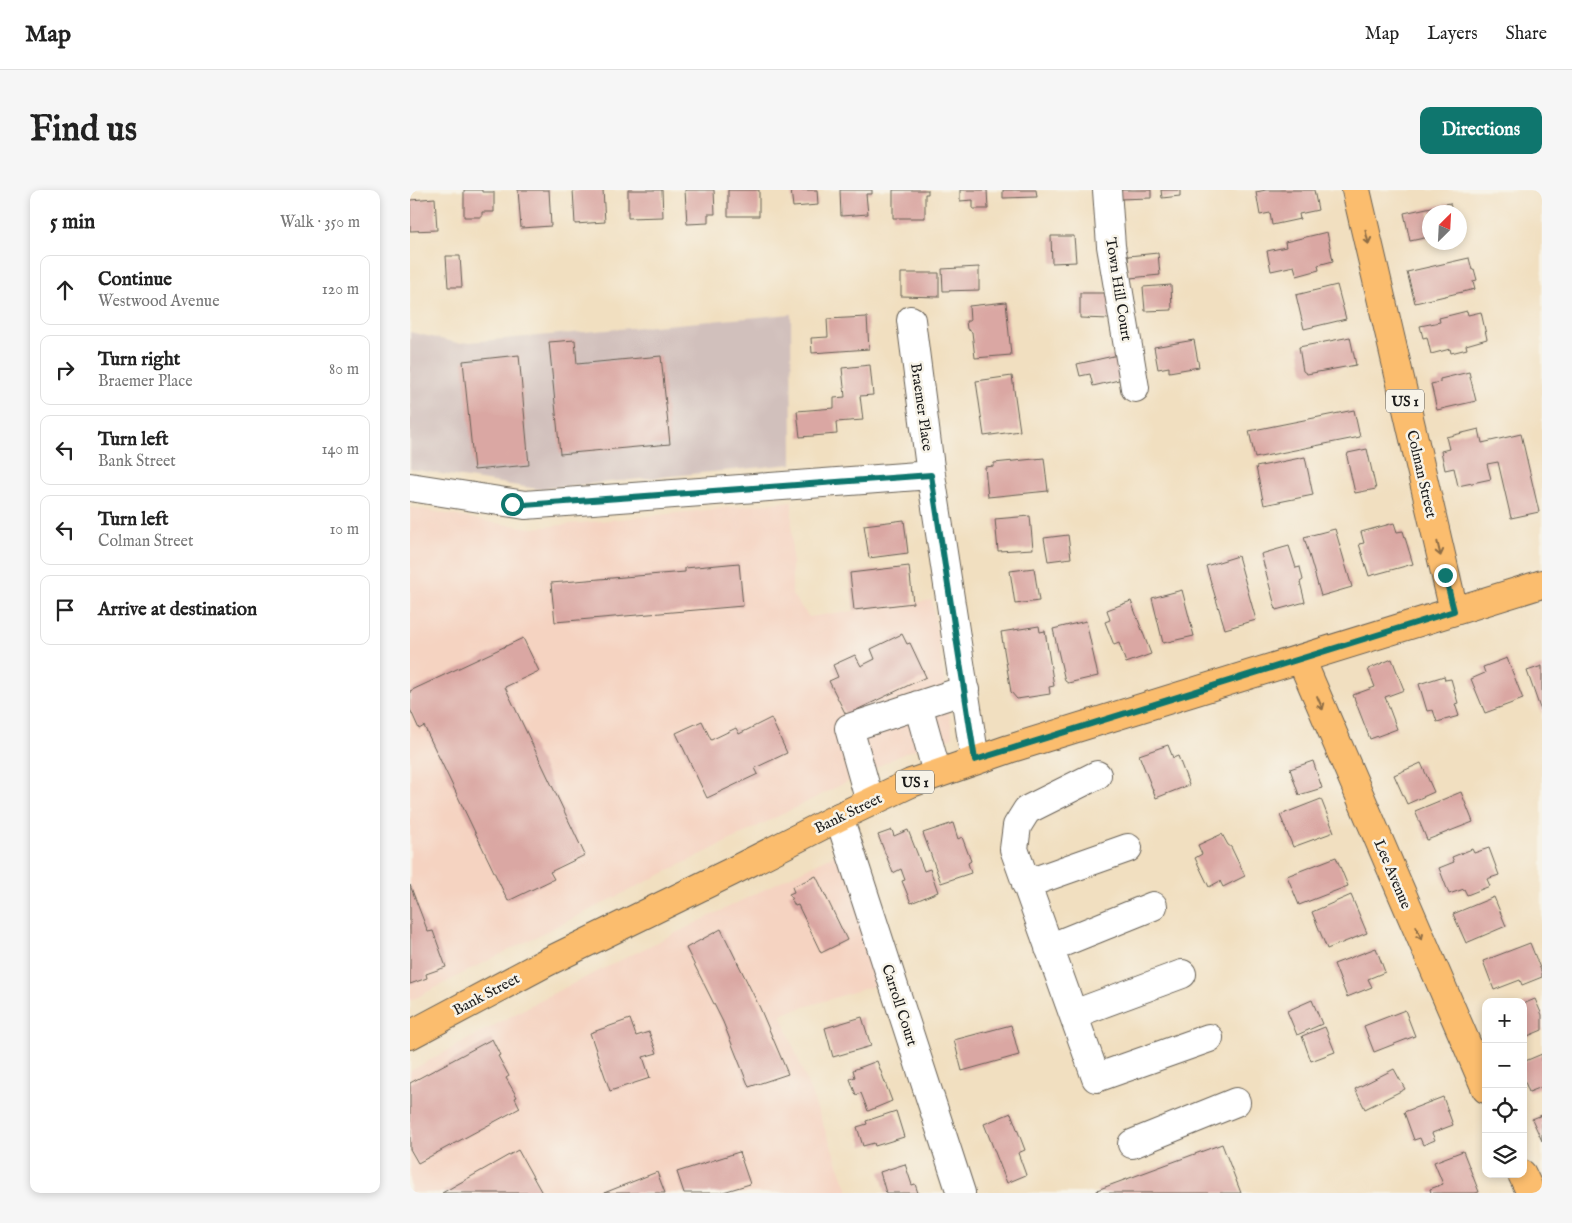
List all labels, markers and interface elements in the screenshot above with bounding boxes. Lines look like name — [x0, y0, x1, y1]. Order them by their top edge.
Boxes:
text: Map — [25, 19, 71, 50]
text: Map — [1365, 23, 1399, 46]
text: Layers — [1427, 23, 1478, 46]
text: Share — [1506, 23, 1547, 46]
button: Directions — [1420, 107, 1542, 154]
text: Find us — [30, 108, 137, 153]
north arrow — [1422, 205, 1467, 250]
text: 5 min — [50, 209, 95, 236]
text: Walk · 350 m — [280, 213, 360, 233]
one-way arrow — [1363, 229, 1372, 245]
street label: Town Hill Court — [1101, 236, 1136, 342]
text: Continue — [98, 268, 172, 292]
icon: ahead — [51, 276, 79, 304]
text: 120 m — [322, 280, 359, 300]
text: Westwood Avenue — [98, 292, 219, 312]
text: Turn right — [98, 348, 180, 372]
icon: right — [51, 356, 79, 384]
text: 80 m — [329, 360, 359, 380]
street label: Braemer Place — [906, 362, 937, 452]
text: Braemer Place — [98, 372, 193, 392]
road number: US 1 — [1386, 390, 1424, 412]
text: Turn left — [98, 428, 169, 452]
street label: Colman Street — [1402, 428, 1441, 520]
icon: left — [51, 436, 79, 464]
text: 140 m — [321, 440, 359, 460]
text: Bank Street — [98, 452, 176, 472]
route start — [501, 493, 524, 516]
text: Turn left — [98, 508, 169, 532]
icon: left — [51, 516, 79, 544]
text: 10 m — [329, 520, 359, 540]
text: Colman Street — [98, 532, 193, 552]
one-way arrow — [1435, 541, 1444, 557]
route end — [1434, 564, 1457, 587]
icon: arrive — [51, 596, 79, 624]
text: Arrive at destination — [98, 598, 257, 622]
one-way arrow — [1316, 696, 1325, 711]
road number: US 1 — [896, 770, 934, 794]
street label: Bank Street — [811, 789, 885, 838]
street label: Lee Avenue — [1369, 837, 1416, 912]
one-way arrow — [1414, 925, 1424, 940]
street label: Carroll Court — [877, 962, 922, 1048]
street label: Bank Street — [450, 969, 523, 1020]
map controls — [1482, 998, 1527, 1178]
button: + — [1482, 998, 1527, 1043]
button: − — [1482, 1043, 1527, 1088]
button: locate — [1482, 1088, 1527, 1133]
button: layers — [1482, 1133, 1527, 1178]

